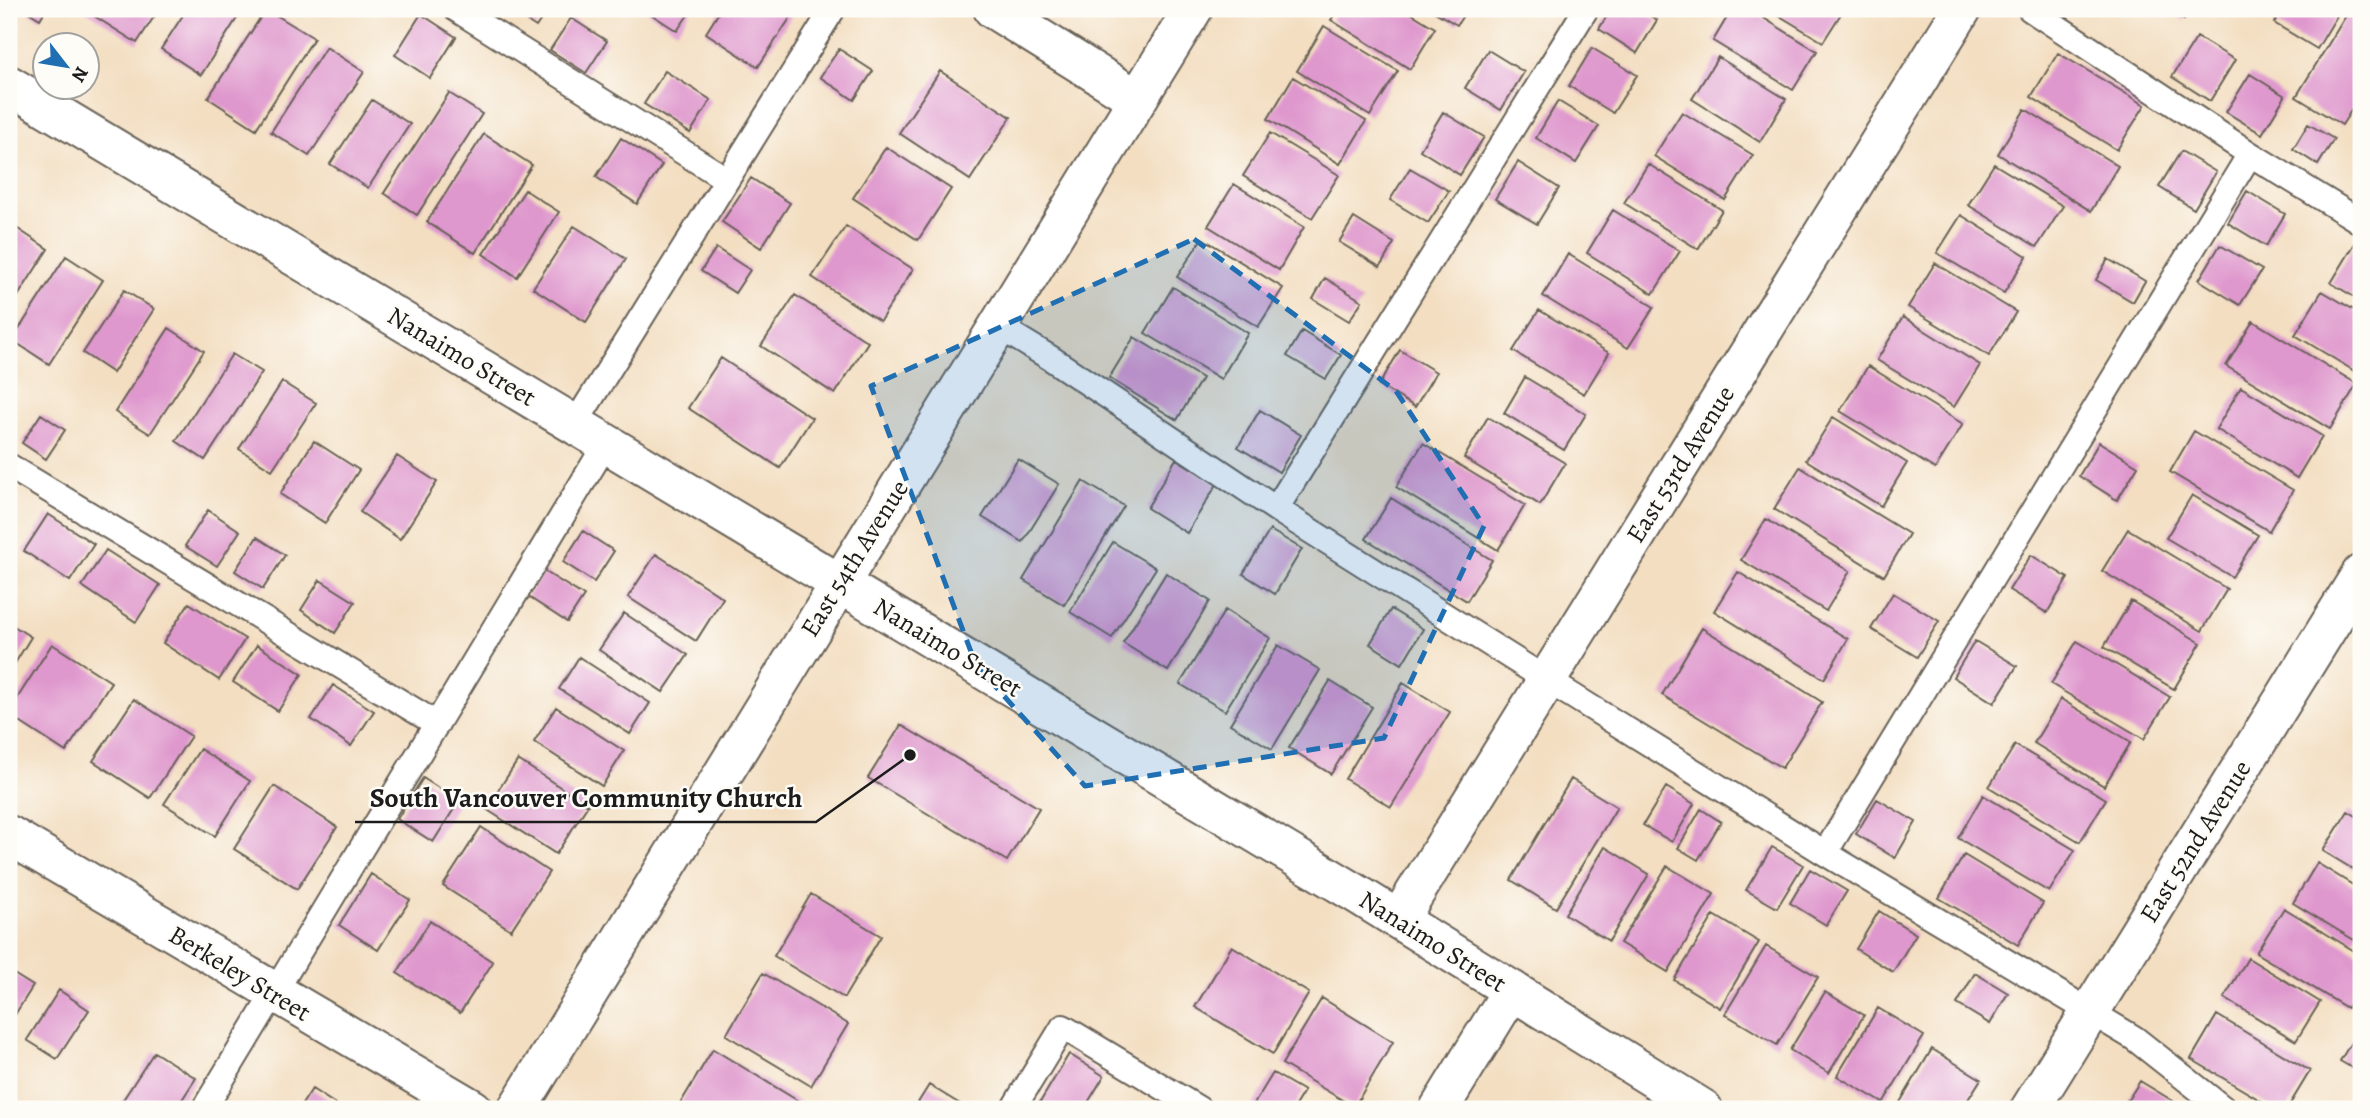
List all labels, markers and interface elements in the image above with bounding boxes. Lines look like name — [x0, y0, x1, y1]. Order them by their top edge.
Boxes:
north arrow — [32, 32, 102, 102]
text: N — [65, 62, 94, 87]
street label: Nanaimo Street — [381, 298, 543, 415]
street label: East 53rd Avenue — [1618, 379, 1743, 550]
street label: East 54th Avenue — [792, 473, 917, 643]
street label: Nanaimo Street — [867, 589, 1029, 706]
street label: East 52nd Avenue — [2131, 753, 2259, 929]
callout: South Vancouver Community Church — [355, 773, 816, 822]
text: South Vancouver Community Church — [370, 779, 802, 817]
street label: Nanaimo Street — [1352, 882, 1513, 1001]
street label: Berkeley Street — [162, 917, 318, 1030]

